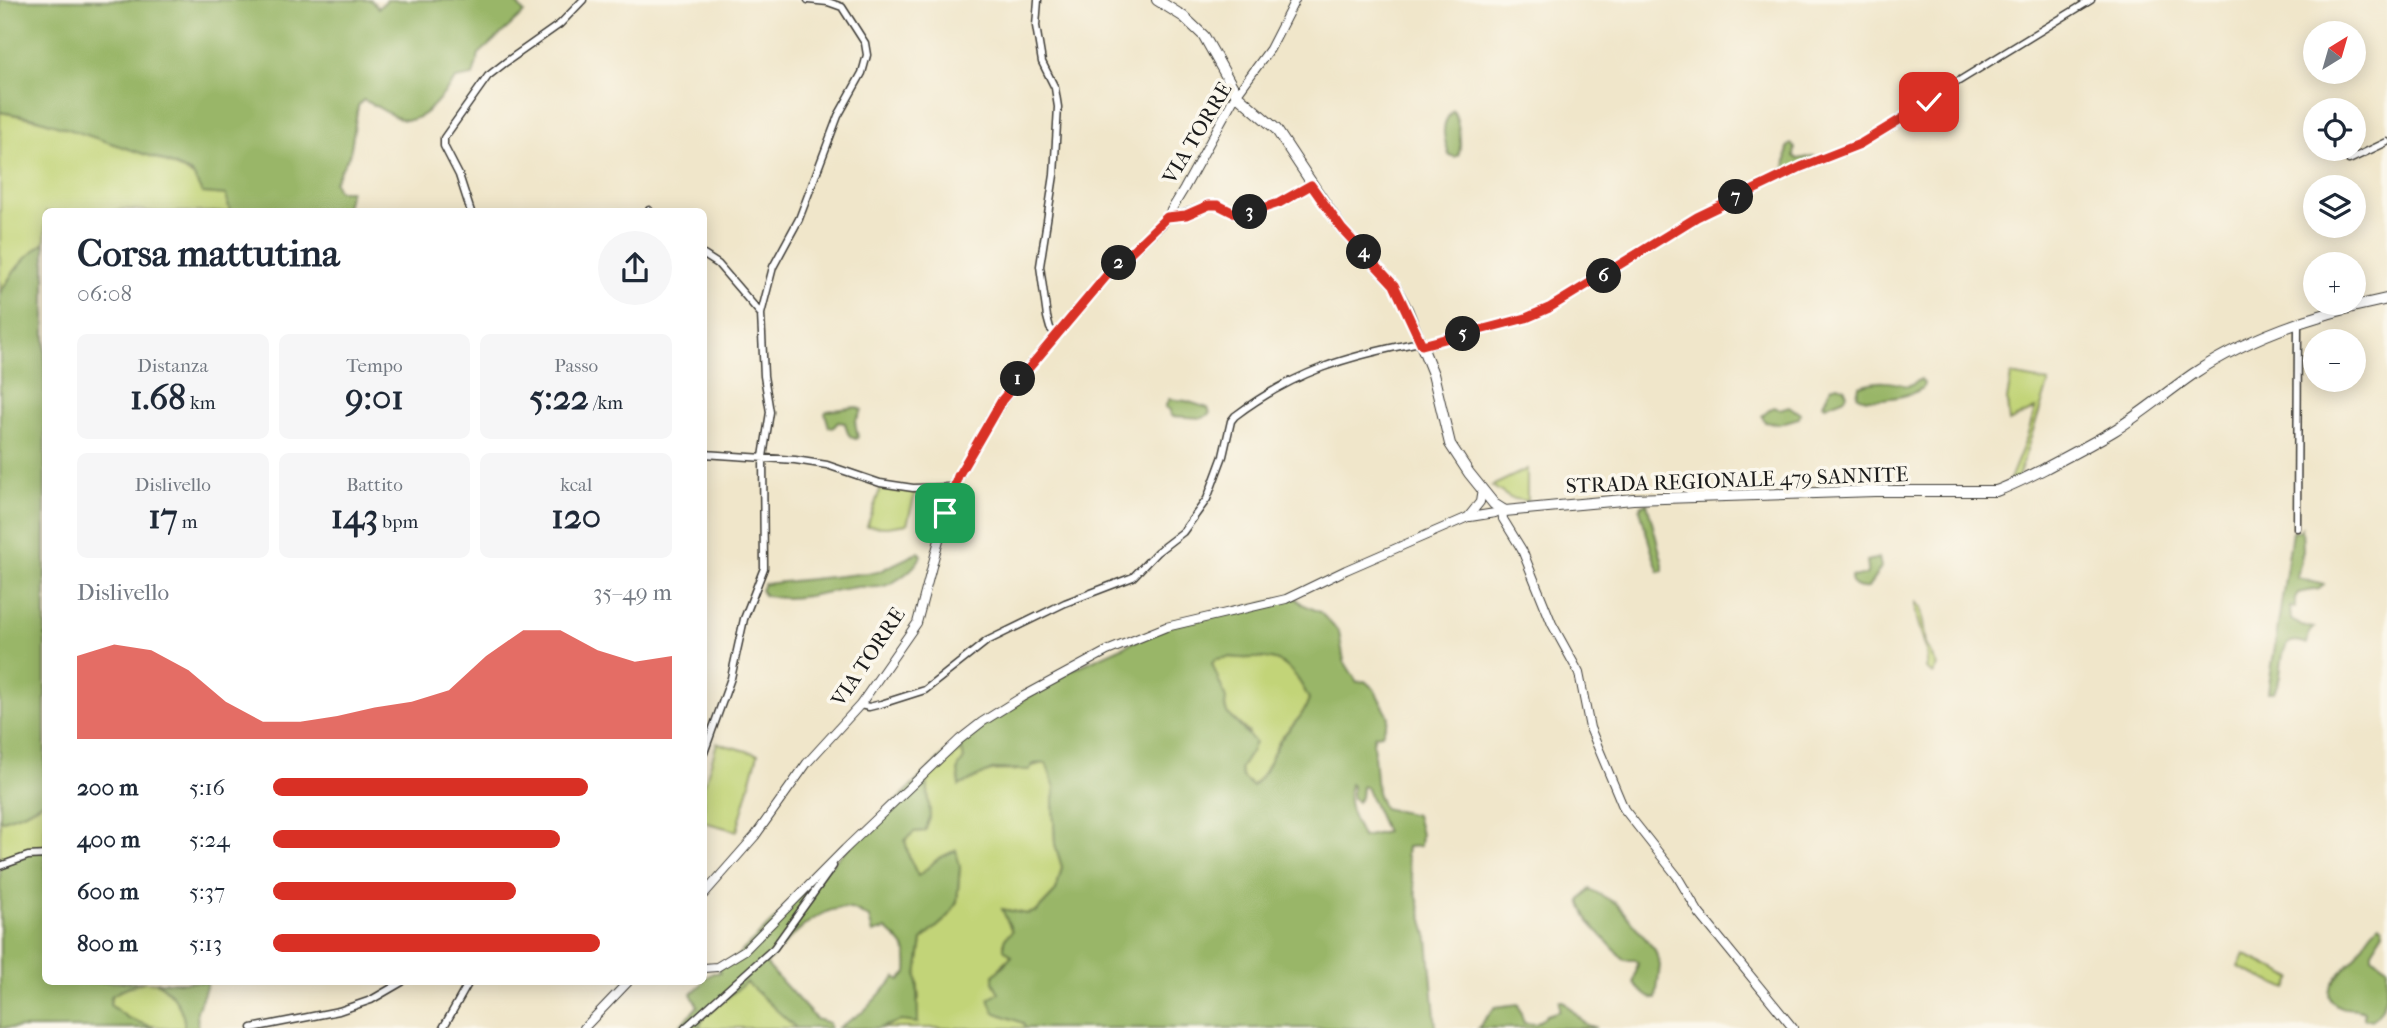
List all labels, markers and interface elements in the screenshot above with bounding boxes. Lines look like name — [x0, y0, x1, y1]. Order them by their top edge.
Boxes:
north arrow — [2303, 21, 2366, 84]
map controls — [2303, 21, 2366, 392]
pin — [1899, 72, 1959, 132]
street label: VIA TORRE — [1157, 78, 1237, 189]
icon: check — [1910, 83, 1948, 121]
button: locate — [2303, 98, 2366, 161]
button: layers — [2303, 175, 2366, 238]
pin: 7 — [1718, 180, 1754, 214]
text: 7 — [1731, 185, 1740, 207]
pin: 3 — [1232, 194, 1268, 230]
text: 3 — [1246, 200, 1253, 222]
text: Corsa mattutina — [77, 231, 340, 276]
button: share — [598, 231, 672, 305]
pin: 4 — [1346, 234, 1382, 270]
text: 4 — [1358, 240, 1369, 262]
pin: 2 — [1102, 246, 1136, 280]
text: 2 — [1114, 251, 1123, 273]
button: + — [2303, 252, 2366, 315]
pin: 6 — [1586, 258, 1622, 294]
text: 6 — [1598, 264, 1609, 286]
text: 06:08 — [77, 280, 132, 307]
pin: 5 — [1446, 316, 1480, 352]
text: 5 — [1458, 322, 1467, 344]
button: − — [2303, 329, 2366, 392]
text: Distanza — [137, 355, 208, 377]
text: Tempo — [346, 355, 403, 377]
text: Passo — [554, 355, 598, 377]
pin: 1 — [1000, 362, 1036, 396]
text: 1 — [1014, 367, 1021, 389]
text: 1.68 — [130, 377, 186, 418]
text: 9:01 — [345, 377, 404, 418]
text: 5:22 — [529, 377, 589, 418]
text: km — [186, 392, 216, 414]
text: /km — [589, 392, 623, 414]
street label: STRADA REGIONALE 479 SANNITE — [1565, 462, 1909, 498]
text: Dislivello — [135, 474, 211, 496]
text: Battito — [346, 474, 403, 496]
text: kcal — [560, 474, 592, 496]
pin — [915, 483, 975, 543]
icon: arrive — [926, 494, 964, 532]
text: 17 — [148, 496, 178, 537]
text: 143 — [331, 496, 378, 537]
text: 120 — [551, 496, 601, 537]
text: m — [178, 511, 197, 533]
text: bpm — [378, 511, 418, 533]
text: Dislivello — [77, 579, 169, 606]
text: 35–49 m — [593, 579, 672, 606]
street label: VIA TORRE — [826, 603, 910, 712]
text: 200 m — [77, 774, 138, 801]
text: 5:16 — [189, 774, 225, 801]
text: 400 m — [77, 826, 140, 853]
text: 5:24 — [189, 826, 230, 853]
text: 600 m — [77, 878, 139, 905]
text: 5:37 — [189, 878, 225, 905]
text: 800 m — [77, 930, 138, 957]
text: 5:13 — [189, 930, 222, 957]

